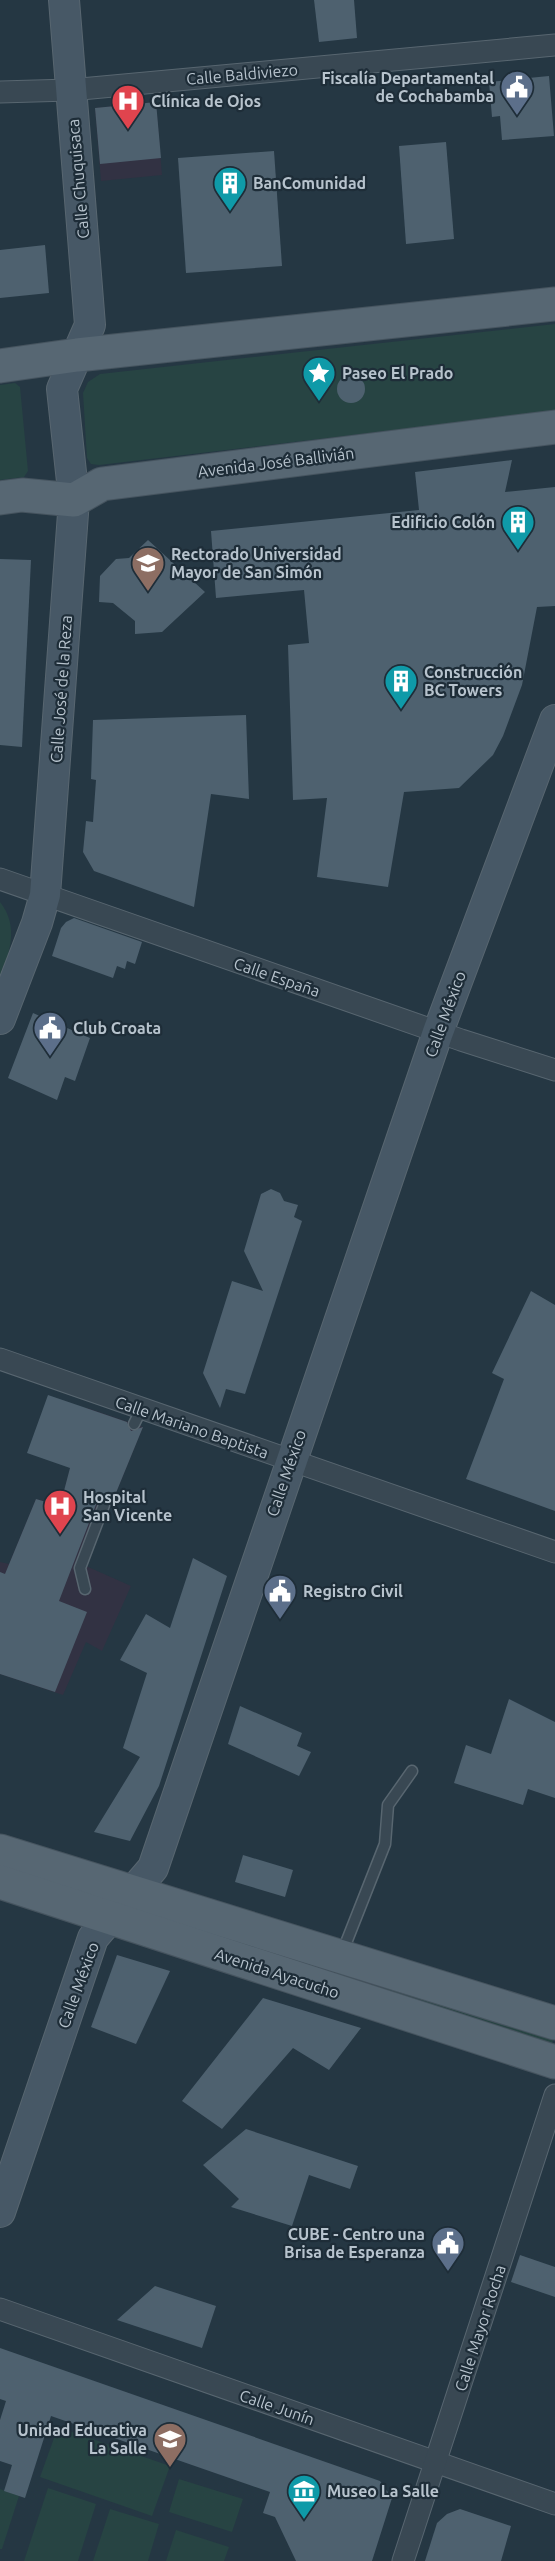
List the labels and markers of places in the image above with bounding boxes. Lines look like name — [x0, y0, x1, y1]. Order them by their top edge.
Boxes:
place label: Fiscalía Departamental de Cochabamba — [321, 69, 494, 105]
public building icon: Fiscalía Departamental de Cochabamba — [499, 69, 535, 116]
hospital icon: Clínica de Ojos — [110, 83, 146, 130]
place label: Clínica de Ojos — [151, 92, 261, 110]
building icon: BanComunidad — [212, 165, 248, 212]
place label: BanComunidad — [253, 174, 366, 192]
place icon: Paseo El Prado — [301, 355, 337, 402]
place label: Paseo El Prado — [342, 364, 453, 382]
building icon: Edificio Colón — [500, 504, 536, 551]
place label: Edificio Colón — [391, 513, 495, 531]
school or university icon: Rectorado Universidad Mayor de San Simón — [130, 545, 166, 592]
place label: Rectorado Universidad Mayor de San Simón — [171, 545, 342, 581]
building icon: Construcción BC Towers — [383, 663, 419, 710]
place label: Construcción BC Towers — [424, 663, 522, 699]
public building icon: Club Croata — [32, 1010, 68, 1057]
place label: Club Croata — [73, 1019, 161, 1037]
hospital icon: Hospital San Vicente — [42, 1488, 78, 1535]
place label: Hospital San Vicente — [83, 1488, 172, 1524]
public building icon: Registro Civil — [262, 1573, 298, 1620]
place label: Registro Civil — [303, 1582, 403, 1600]
place label: CUBE - Centro una Brisa de Esperanza — [284, 2225, 425, 2261]
public building icon: CUBE - Centro una Brisa de Esperanza — [430, 2225, 466, 2272]
place label: Unidad Educativa La Salle — [18, 2421, 147, 2457]
school or university icon: Unidad Educativa La Salle — [152, 2421, 188, 2468]
museum icon: Museo La Salle — [286, 2473, 322, 2520]
place label: Museo La Salle — [327, 2482, 439, 2500]

